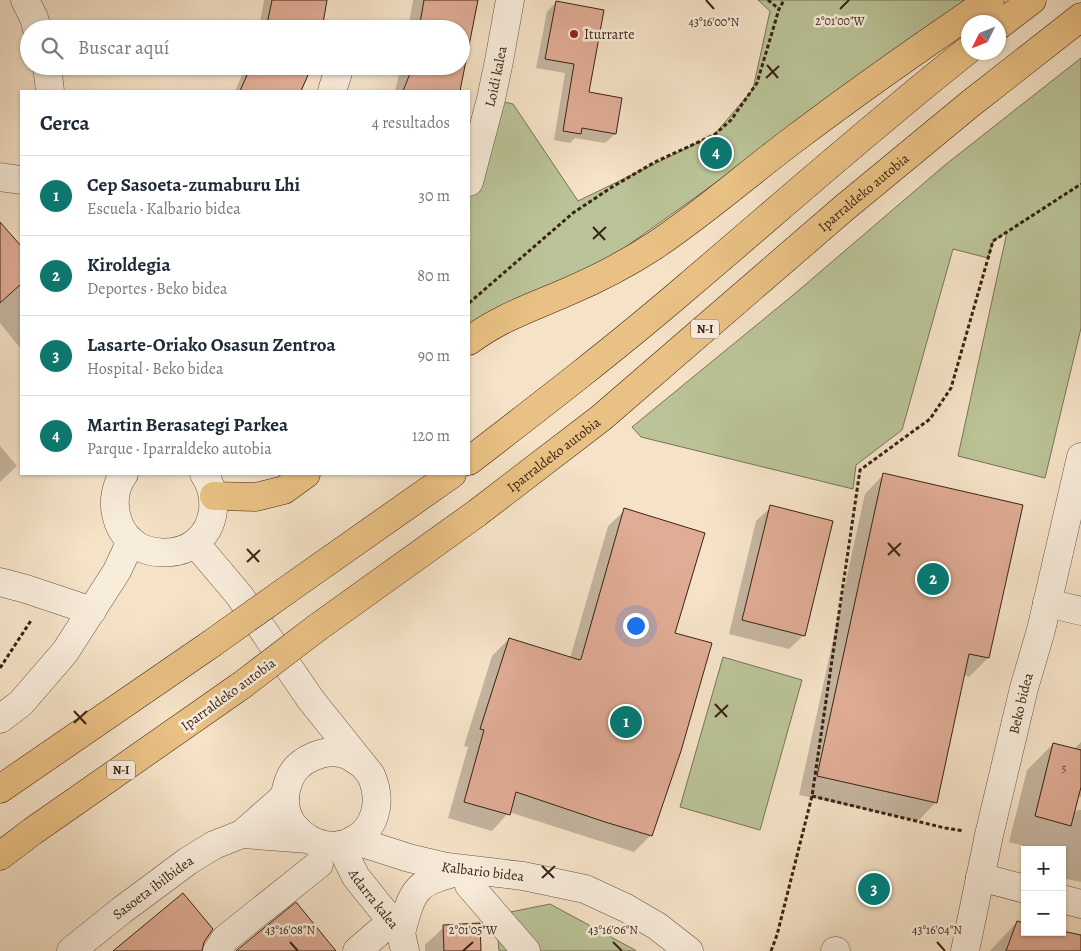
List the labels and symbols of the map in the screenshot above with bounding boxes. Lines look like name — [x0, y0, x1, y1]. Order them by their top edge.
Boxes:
text: 2°01'00"W — [815, 13, 866, 29]
text: 43°16'00"N — [689, 14, 740, 30]
north arrow — [961, 15, 1006, 60]
place label: Iturrarte — [584, 25, 635, 44]
marker: Iturrarte — [568, 28, 580, 40]
street label: Loidi kalea — [480, 44, 512, 109]
pin: 4 — [700, 134, 732, 172]
street label: Iparraldeko autobia — [814, 149, 914, 236]
road number: N-I — [691, 320, 719, 338]
street label: Iparraldeko autobia — [503, 413, 605, 497]
pin: 2 — [917, 560, 949, 598]
your location — [623, 613, 649, 639]
street label: Iparraldeko autobia — [177, 653, 280, 735]
street label: Beko bidea — [1004, 670, 1038, 736]
pin: 1 — [610, 703, 642, 741]
road number: N-I — [107, 760, 135, 780]
house number: 5 — [1062, 761, 1067, 776]
street label: Sasoeta ibilbidea — [109, 851, 198, 924]
street label: Kalbario bidea — [440, 857, 526, 886]
street label: Adarra kalea — [343, 865, 403, 933]
pin: 3 — [858, 870, 890, 908]
text: 43°16'08"N — [265, 922, 315, 938]
text: 2°01'05"W — [449, 922, 498, 938]
text: 43°16'06"N — [588, 922, 638, 938]
text: 43°16'04"N — [912, 922, 962, 938]

